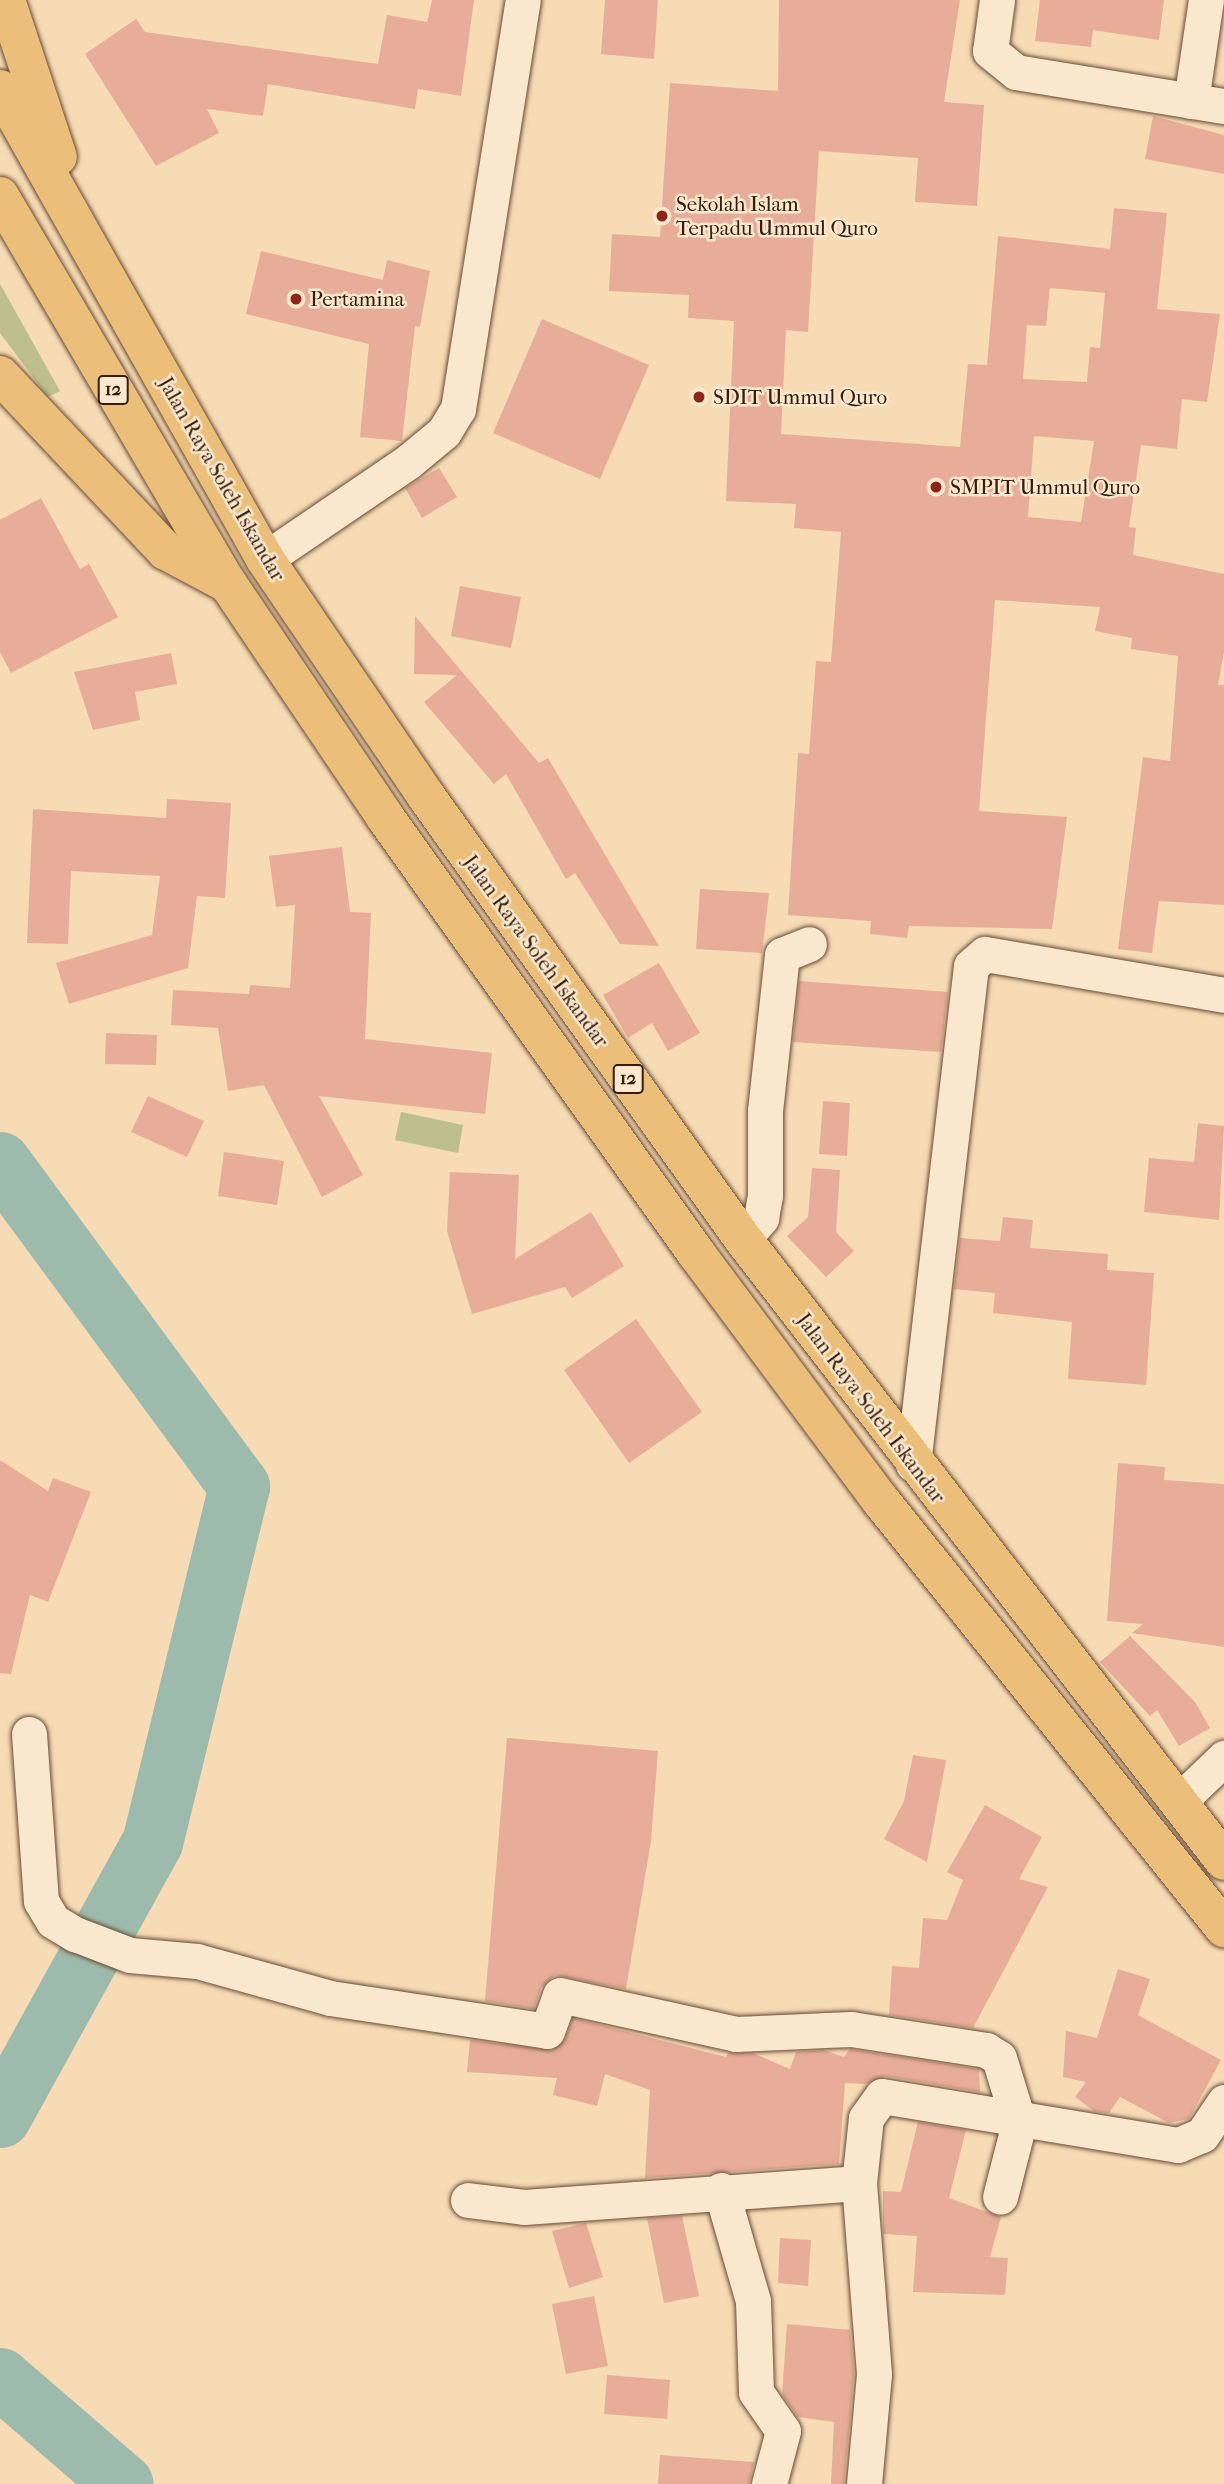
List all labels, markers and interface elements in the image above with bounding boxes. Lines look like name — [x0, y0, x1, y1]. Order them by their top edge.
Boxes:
place label: Sekolah Islam Terpadu Ummul Quro — [676, 191, 878, 241]
marker: Sekolah Islam Terpadu Ummul Quro — [654, 208, 670, 224]
place label: Pertamina — [310, 286, 404, 312]
marker: Pertamina — [288, 291, 304, 307]
street label: Jalan Raya Soleh Iskandar — [153, 372, 291, 586]
road number: 12 — [97, 374, 129, 406]
place label: SDIT Ummul Quro — [713, 384, 887, 410]
marker: SDIT Ummul Quro — [691, 389, 707, 405]
place label: SMPIT Ummul Quro — [950, 474, 1140, 500]
marker: SMPIT Ummul Quro — [928, 479, 944, 495]
street label: Jalan Raya Soleh Iskandar — [458, 850, 614, 1052]
road number: 12 — [612, 1064, 644, 1094]
street label: Jalan Raya Soleh Iskandar — [791, 1308, 951, 1508]

